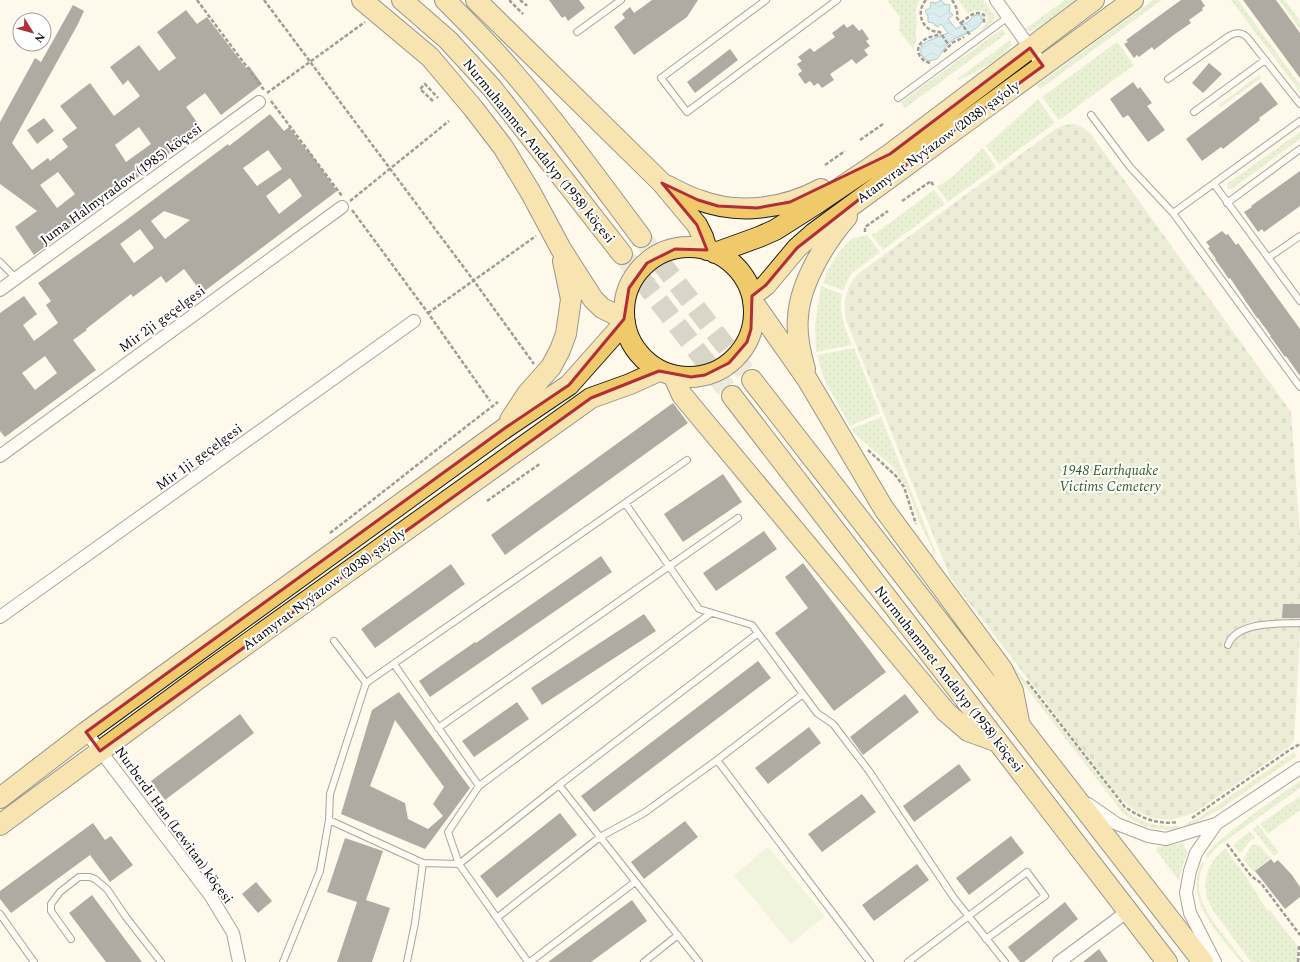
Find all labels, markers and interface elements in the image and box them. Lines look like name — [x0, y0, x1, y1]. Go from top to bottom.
north arrow — [12, 12, 52, 52]
text: N — [30, 29, 49, 46]
street label: Nurmuhammet Andalyp (1958) köçesi — [458, 54, 620, 248]
street label: Atamyrat Nyýazow (2038) şaýoly — [852, 75, 1025, 209]
street label: Juma Halmyradow (1985) köçesi — [36, 118, 206, 250]
street label: Mir 2ji geçelgesi — [114, 280, 210, 358]
street label: Mir 1ji geçelgesi — [151, 418, 247, 496]
park label: 1948 Earthquake Victims Cemetery — [1059, 460, 1161, 497]
street label: Atamyrat Nyýazow (2038) şaýoly — [238, 522, 411, 656]
street label: Nurmuhammet Andalyp (1958) köçesi — [869, 581, 1029, 777]
street label: Nurberdi Han (Lewitan) köçesi — [110, 742, 238, 908]

